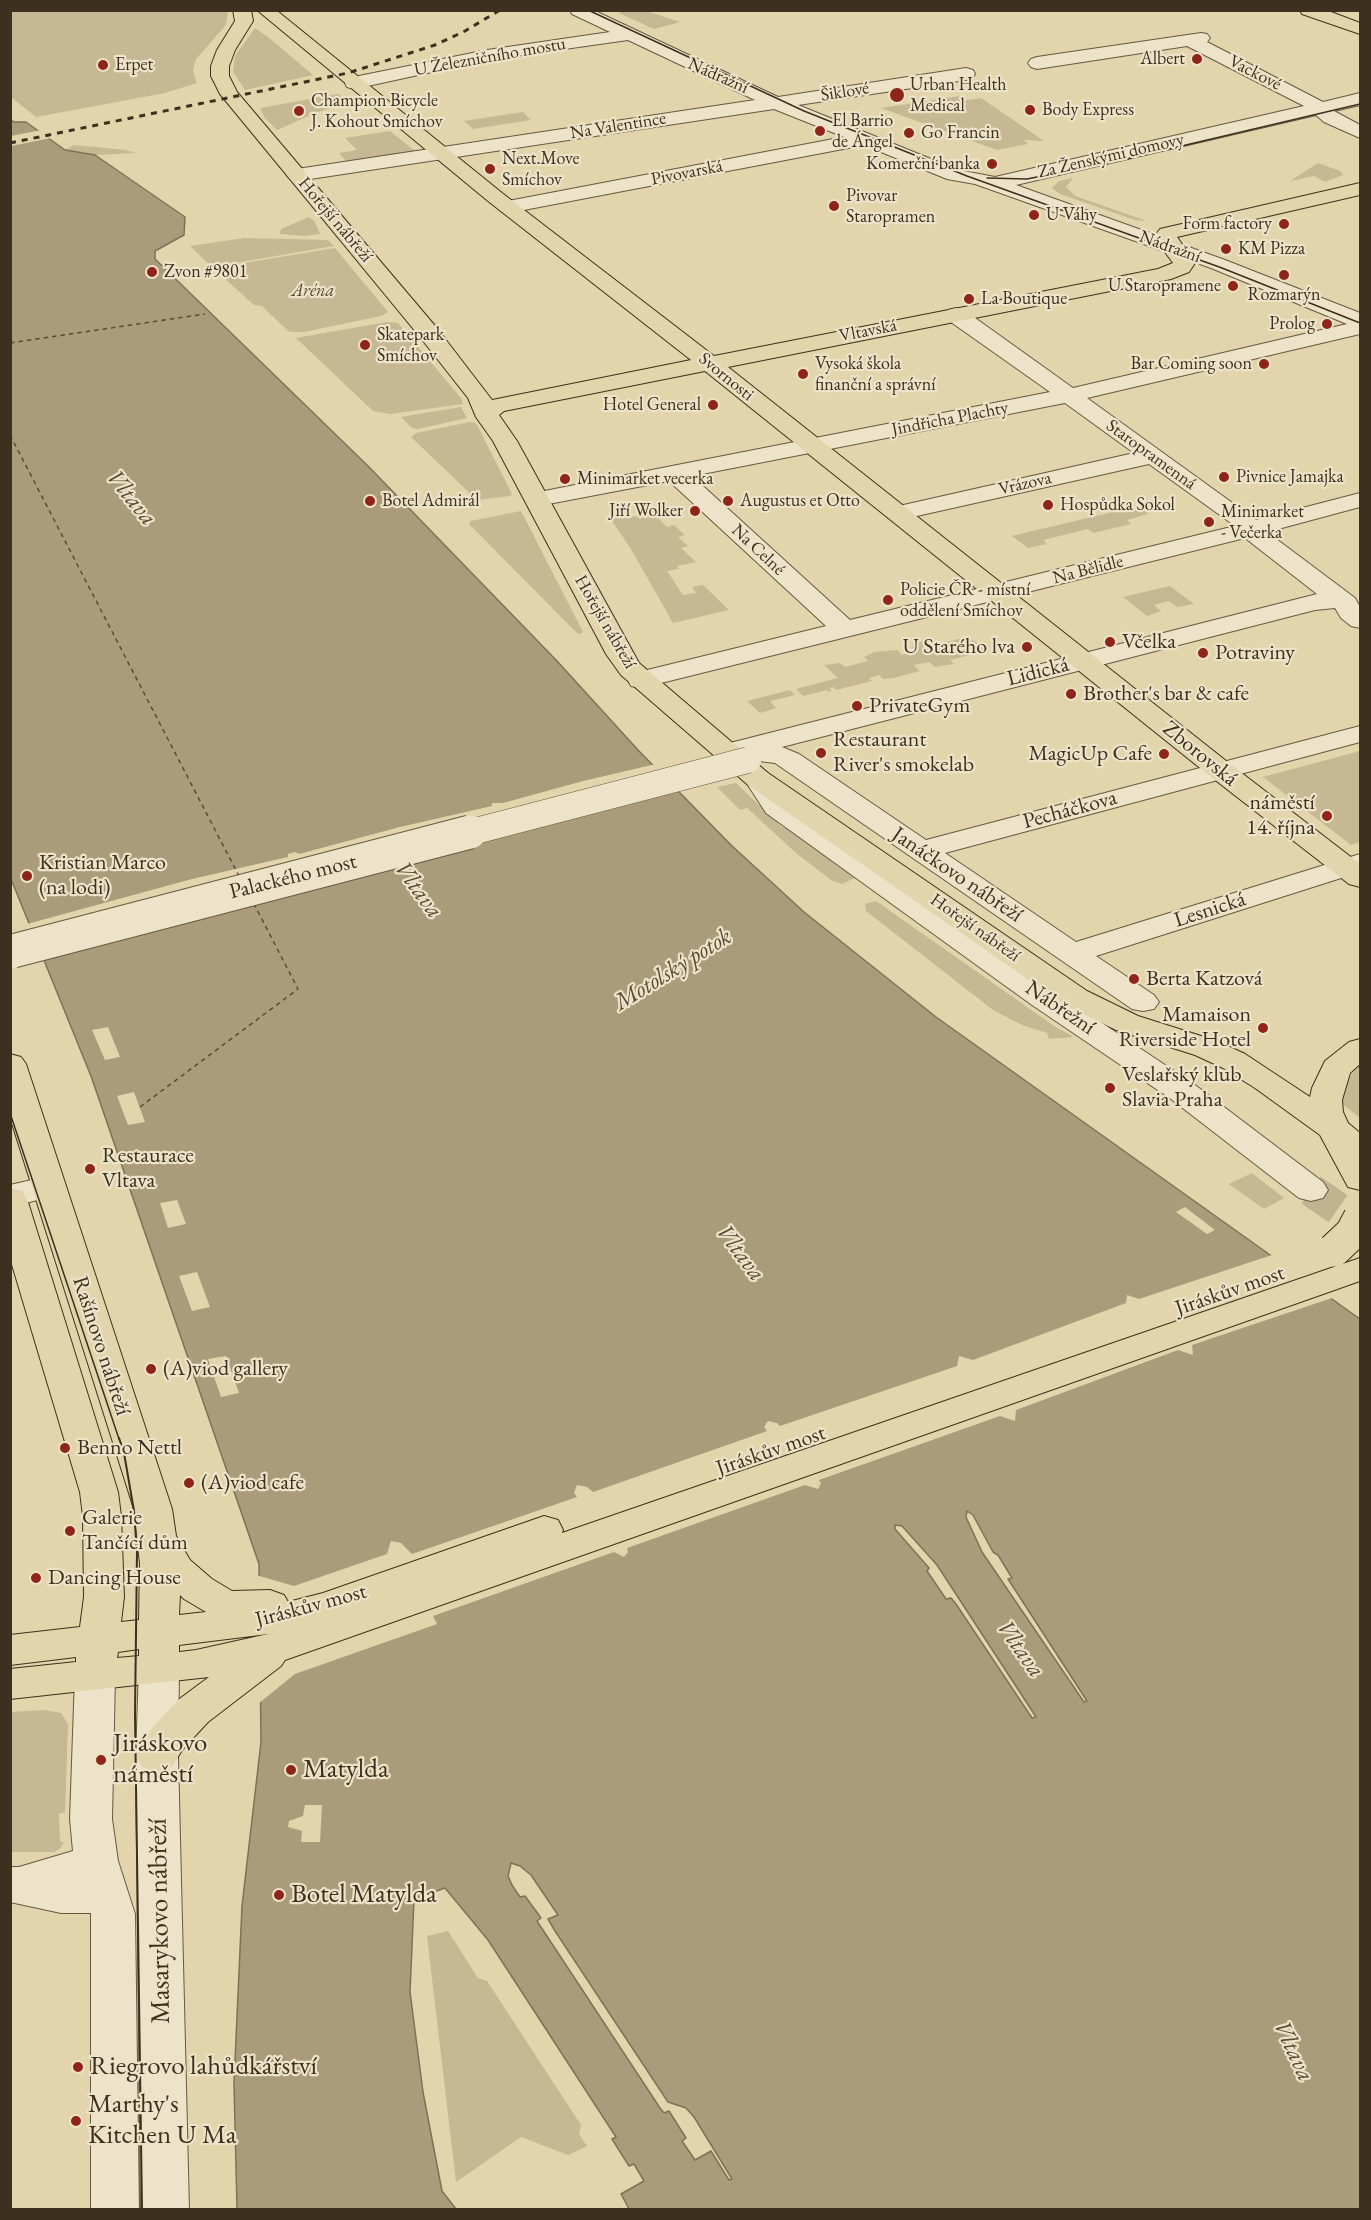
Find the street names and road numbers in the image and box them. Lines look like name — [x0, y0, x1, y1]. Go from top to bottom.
street label: U Železničního mostu — [413, 33, 567, 81]
street label: Vackové — [1225, 51, 1285, 95]
street label: Nádražní — [684, 53, 752, 99]
street label: Šiklové — [819, 78, 871, 106]
street label: Na Valentince — [568, 108, 668, 144]
street label: Za Ženskými domovy — [1036, 129, 1186, 183]
street label: Pivovarská — [649, 155, 725, 191]
street label: Hořejší nábřeží — [293, 173, 377, 267]
street label: Nádražní — [1136, 226, 1204, 268]
street label: Vltavská — [837, 315, 899, 347]
street label: Svornosti — [694, 348, 758, 406]
street label: Jindřicha Plachty — [890, 397, 1010, 441]
street label: Staropramenná — [1102, 415, 1200, 495]
street label: Vrázova — [996, 467, 1054, 501]
street label: Na Celné — [727, 520, 789, 580]
street label: Na Bělidle — [1051, 551, 1125, 589]
street label: Hořejší nábřeží — [569, 571, 641, 673]
street label: Lidická — [1004, 652, 1072, 692]
street label: Zborovská — [1157, 716, 1243, 792]
street label: Pecháčkova — [1020, 785, 1120, 835]
street label: Janáčkovo nábřeží — [887, 822, 1027, 928]
street label: Palackého most — [227, 848, 359, 906]
street label: Lesnická — [1171, 886, 1249, 934]
street label: Hořejší nábřeží — [926, 889, 1024, 967]
street label: Nábřežní — [1020, 975, 1100, 1041]
street label: Jiráskův most — [1172, 1260, 1288, 1322]
street label: Rašínovo nábřeží — [66, 1273, 136, 1419]
street label: Jiráskův most — [713, 1420, 829, 1482]
street label: Jiráskův most — [252, 1578, 370, 1634]
street label: Masarykovo nábřeží — [142, 1818, 178, 2024]

